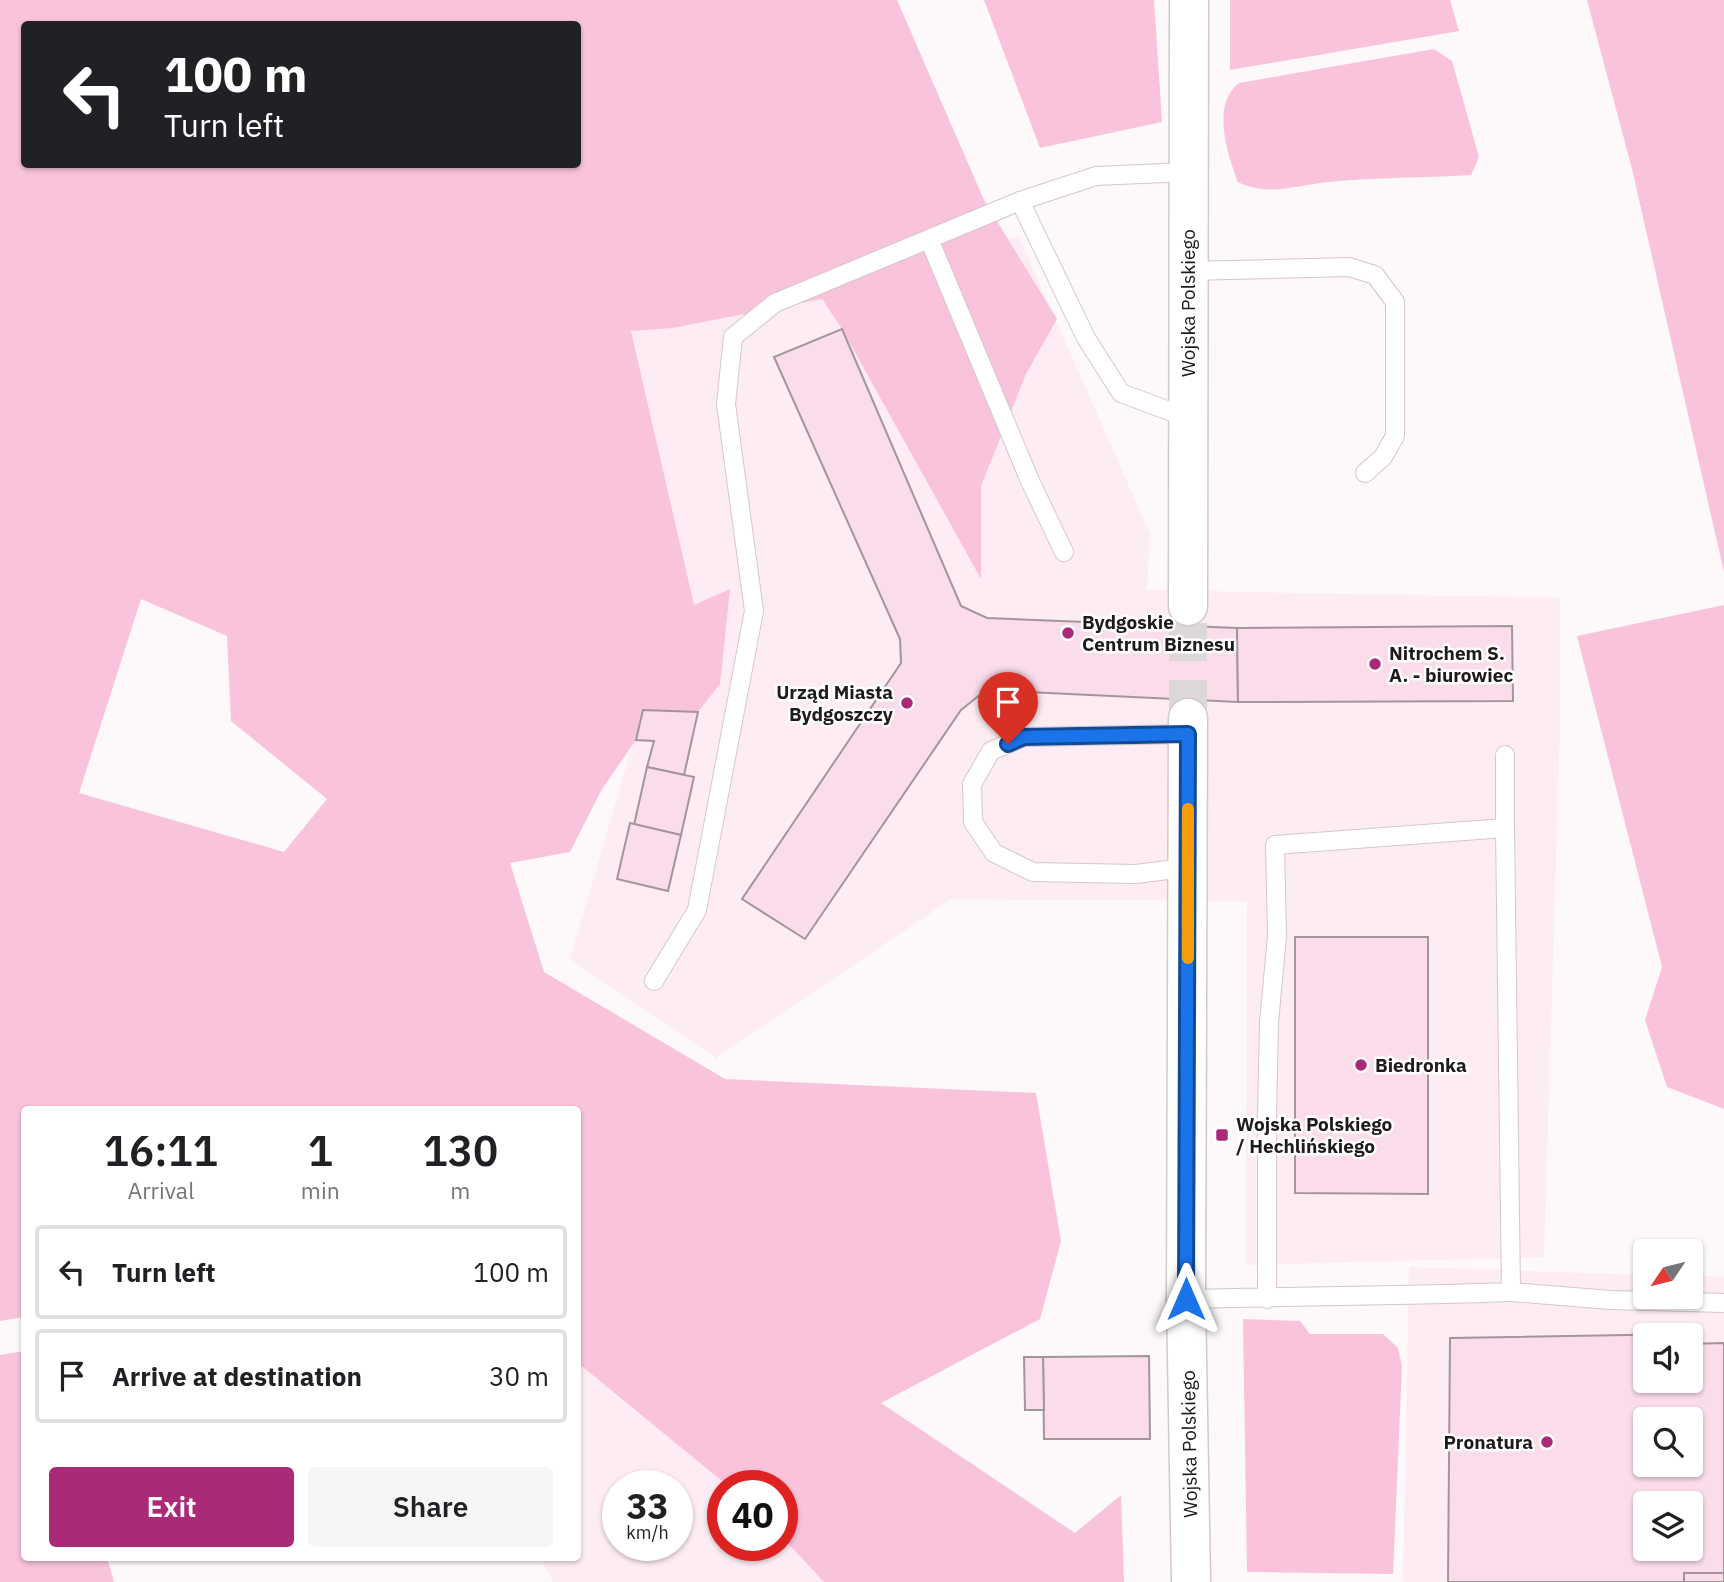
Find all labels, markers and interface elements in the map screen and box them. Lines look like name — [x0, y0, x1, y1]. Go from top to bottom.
text: 100 m — [164, 42, 308, 105]
icon: left — [49, 49, 140, 140]
text: Turn left — [164, 104, 284, 146]
street label: Wojska Polskiego — [1176, 229, 1200, 377]
place label: Bydgoskie Centrum Biznesu — [1082, 610, 1235, 656]
marker: Bydgoskie Centrum Biznesu — [1060, 625, 1076, 641]
place label: Nitrochem S. A. - biurowiec — [1389, 641, 1513, 687]
marker: Nitrochem S. A. - biurowiec — [1367, 656, 1383, 672]
pin — [978, 672, 1038, 744]
place label: Urząd Miasta Bydgoszczy — [776, 680, 894, 726]
icon: arrive — [989, 683, 1027, 721]
marker: Urząd Miasta Bydgoszczy — [899, 695, 915, 711]
place label: Biedronka — [1375, 1053, 1467, 1077]
marker: Biedronka — [1353, 1057, 1369, 1073]
place label: Wojska Polskiego / Hechlińskiego — [1236, 1112, 1393, 1158]
text: 16:11 — [104, 1123, 218, 1178]
text: 1 — [308, 1123, 333, 1178]
text: 130 — [423, 1123, 498, 1178]
marker: Wojska Polskiego / Hechlińskiego — [1214, 1127, 1230, 1143]
text: Arrival — [127, 1175, 194, 1205]
text: min — [301, 1175, 340, 1205]
text: m — [450, 1175, 470, 1205]
north arrow — [1633, 1239, 1703, 1309]
map controls — [1633, 1239, 1703, 1561]
icon: left — [53, 1253, 91, 1291]
text: Turn left — [112, 1255, 215, 1289]
text: 100 m — [473, 1255, 549, 1289]
position arrow — [1149, 1262, 1223, 1336]
button: sound — [1633, 1323, 1703, 1393]
icon: arrive — [53, 1357, 91, 1395]
text: Arrive at destination — [112, 1359, 362, 1393]
text: 30 m — [489, 1359, 549, 1393]
street label: Wojska Polskiego — [1176, 1370, 1202, 1518]
button: search — [1633, 1407, 1703, 1477]
place label: Pronatura — [1444, 1430, 1533, 1454]
marker: Pronatura — [1539, 1434, 1555, 1450]
button: Exit — [49, 1467, 294, 1547]
button: Share — [308, 1467, 553, 1547]
speed limit sign: 40 — [707, 1470, 798, 1561]
text: 33 — [626, 1483, 669, 1529]
button: layers — [1633, 1491, 1703, 1561]
text: km/h — [626, 1521, 669, 1544]

